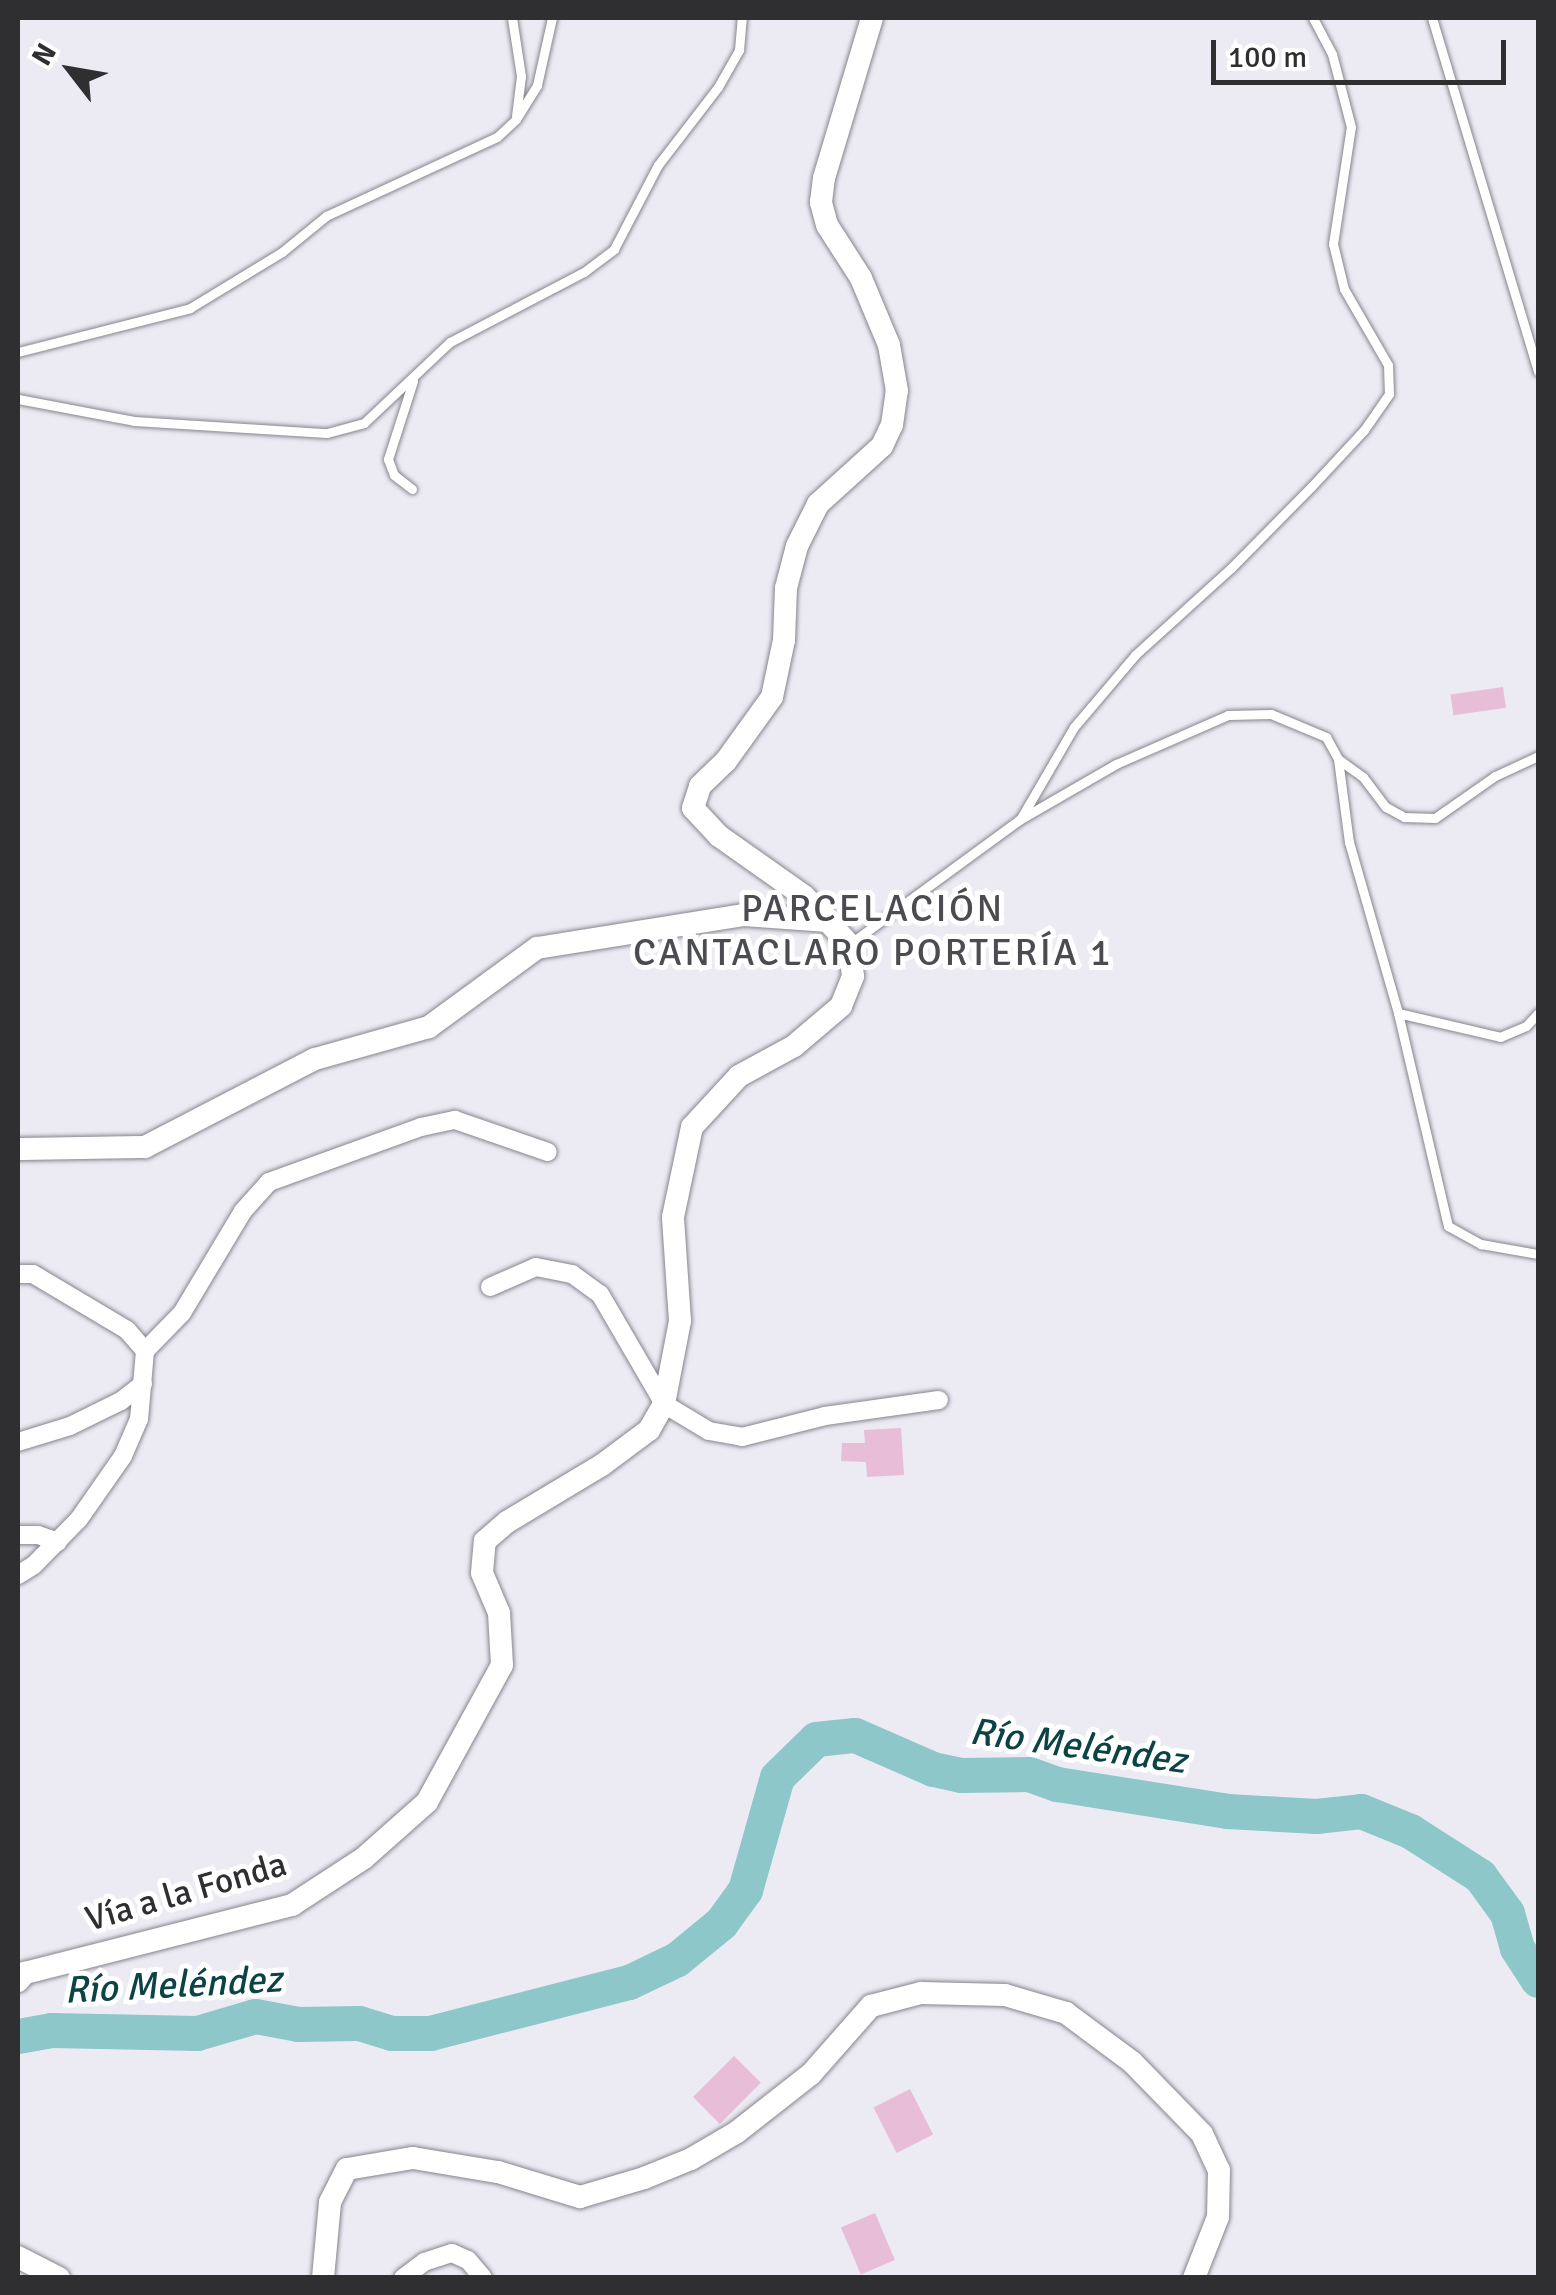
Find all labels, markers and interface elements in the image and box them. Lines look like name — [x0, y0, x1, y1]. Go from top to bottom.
north arrow — [20, 20, 120, 120]
scale bar — [1216, 20, 1511, 82]
text: N — [25, 37, 64, 72]
text: 100 m — [1228, 39, 1307, 76]
district label: PARCELACIÓN CANTACLARO PORTERÍA 1 — [633, 886, 1113, 976]
water label: Río Meléndez — [967, 1708, 1189, 1784]
street label: Vía a la Fonda — [81, 1843, 291, 1941]
water label: Río Meléndez — [63, 1957, 283, 2013]

